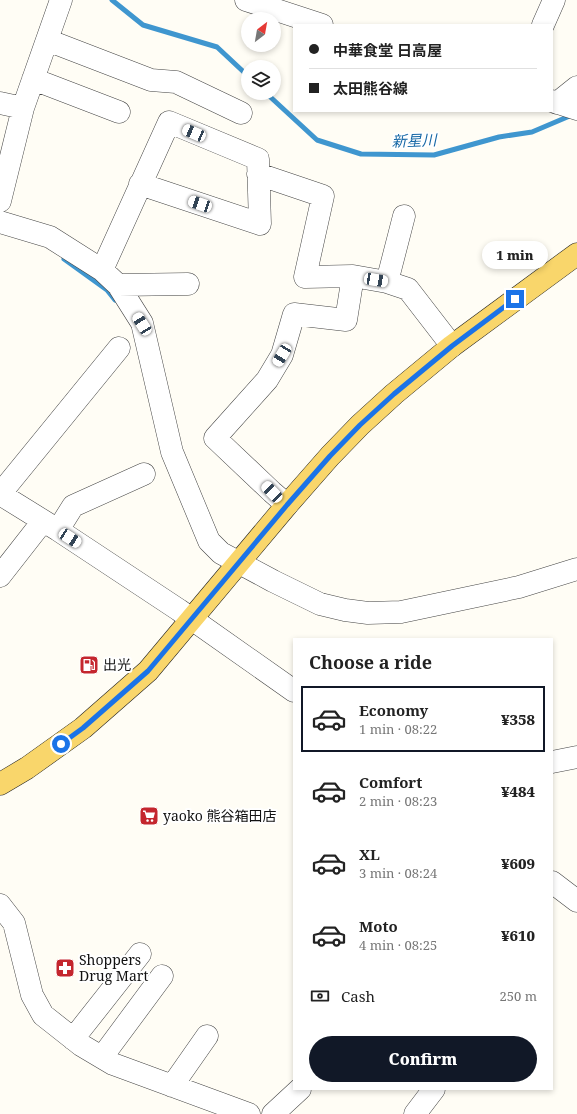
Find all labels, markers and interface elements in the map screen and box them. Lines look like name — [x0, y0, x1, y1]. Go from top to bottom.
north arrow — [241, 12, 281, 52]
map controls — [241, 12, 281, 100]
text: 中華食堂 日高屋 — [333, 40, 442, 60]
button: layers — [241, 60, 281, 100]
text: 太田熊谷線 — [333, 78, 408, 98]
car — [181, 123, 207, 143]
water label: 新星川 — [391, 129, 439, 151]
car — [187, 194, 213, 214]
callout: 1 min — [482, 241, 548, 269]
text: 1 min — [496, 246, 534, 264]
car — [363, 272, 389, 288]
route end — [506, 290, 524, 308]
car — [131, 311, 153, 337]
car — [271, 342, 293, 368]
car — [259, 479, 285, 505]
car — [57, 526, 83, 550]
text: Choose a ride — [309, 650, 432, 674]
fuel station icon: 出光 — [78, 654, 100, 676]
place label: 出光 — [103, 655, 131, 674]
text: Economy — [359, 700, 428, 720]
icon: car — [311, 701, 347, 737]
text: ¥358 — [501, 709, 535, 729]
text: 1 min · 08:22 — [359, 720, 437, 738]
route start — [52, 735, 70, 753]
text: Comfort — [359, 772, 422, 792]
icon: car — [311, 773, 347, 809]
text: ¥484 — [501, 781, 535, 801]
text: 2 min · 08:23 — [359, 792, 437, 810]
supermarket icon: yaoko 熊谷箱田店 — [138, 805, 160, 827]
place label: yaoko 熊谷箱田店 — [163, 806, 277, 825]
text: XL — [359, 844, 380, 864]
icon: car — [311, 845, 347, 881]
text: ¥609 — [501, 853, 535, 873]
text: 3 min · 08:24 — [359, 864, 437, 882]
text: Moto — [359, 916, 398, 936]
icon: car — [311, 917, 347, 953]
text: ¥610 — [501, 925, 535, 945]
text: 4 min · 08:25 — [359, 936, 437, 954]
place label: Shoppers Drug Mart — [79, 950, 148, 985]
pharmacy icon: Shoppers Drug Mart — [54, 957, 76, 979]
icon: cash — [309, 985, 331, 1007]
text: Cash — [341, 986, 375, 1006]
text: 250 m — [500, 987, 537, 1005]
button: Confirm — [309, 1036, 537, 1082]

